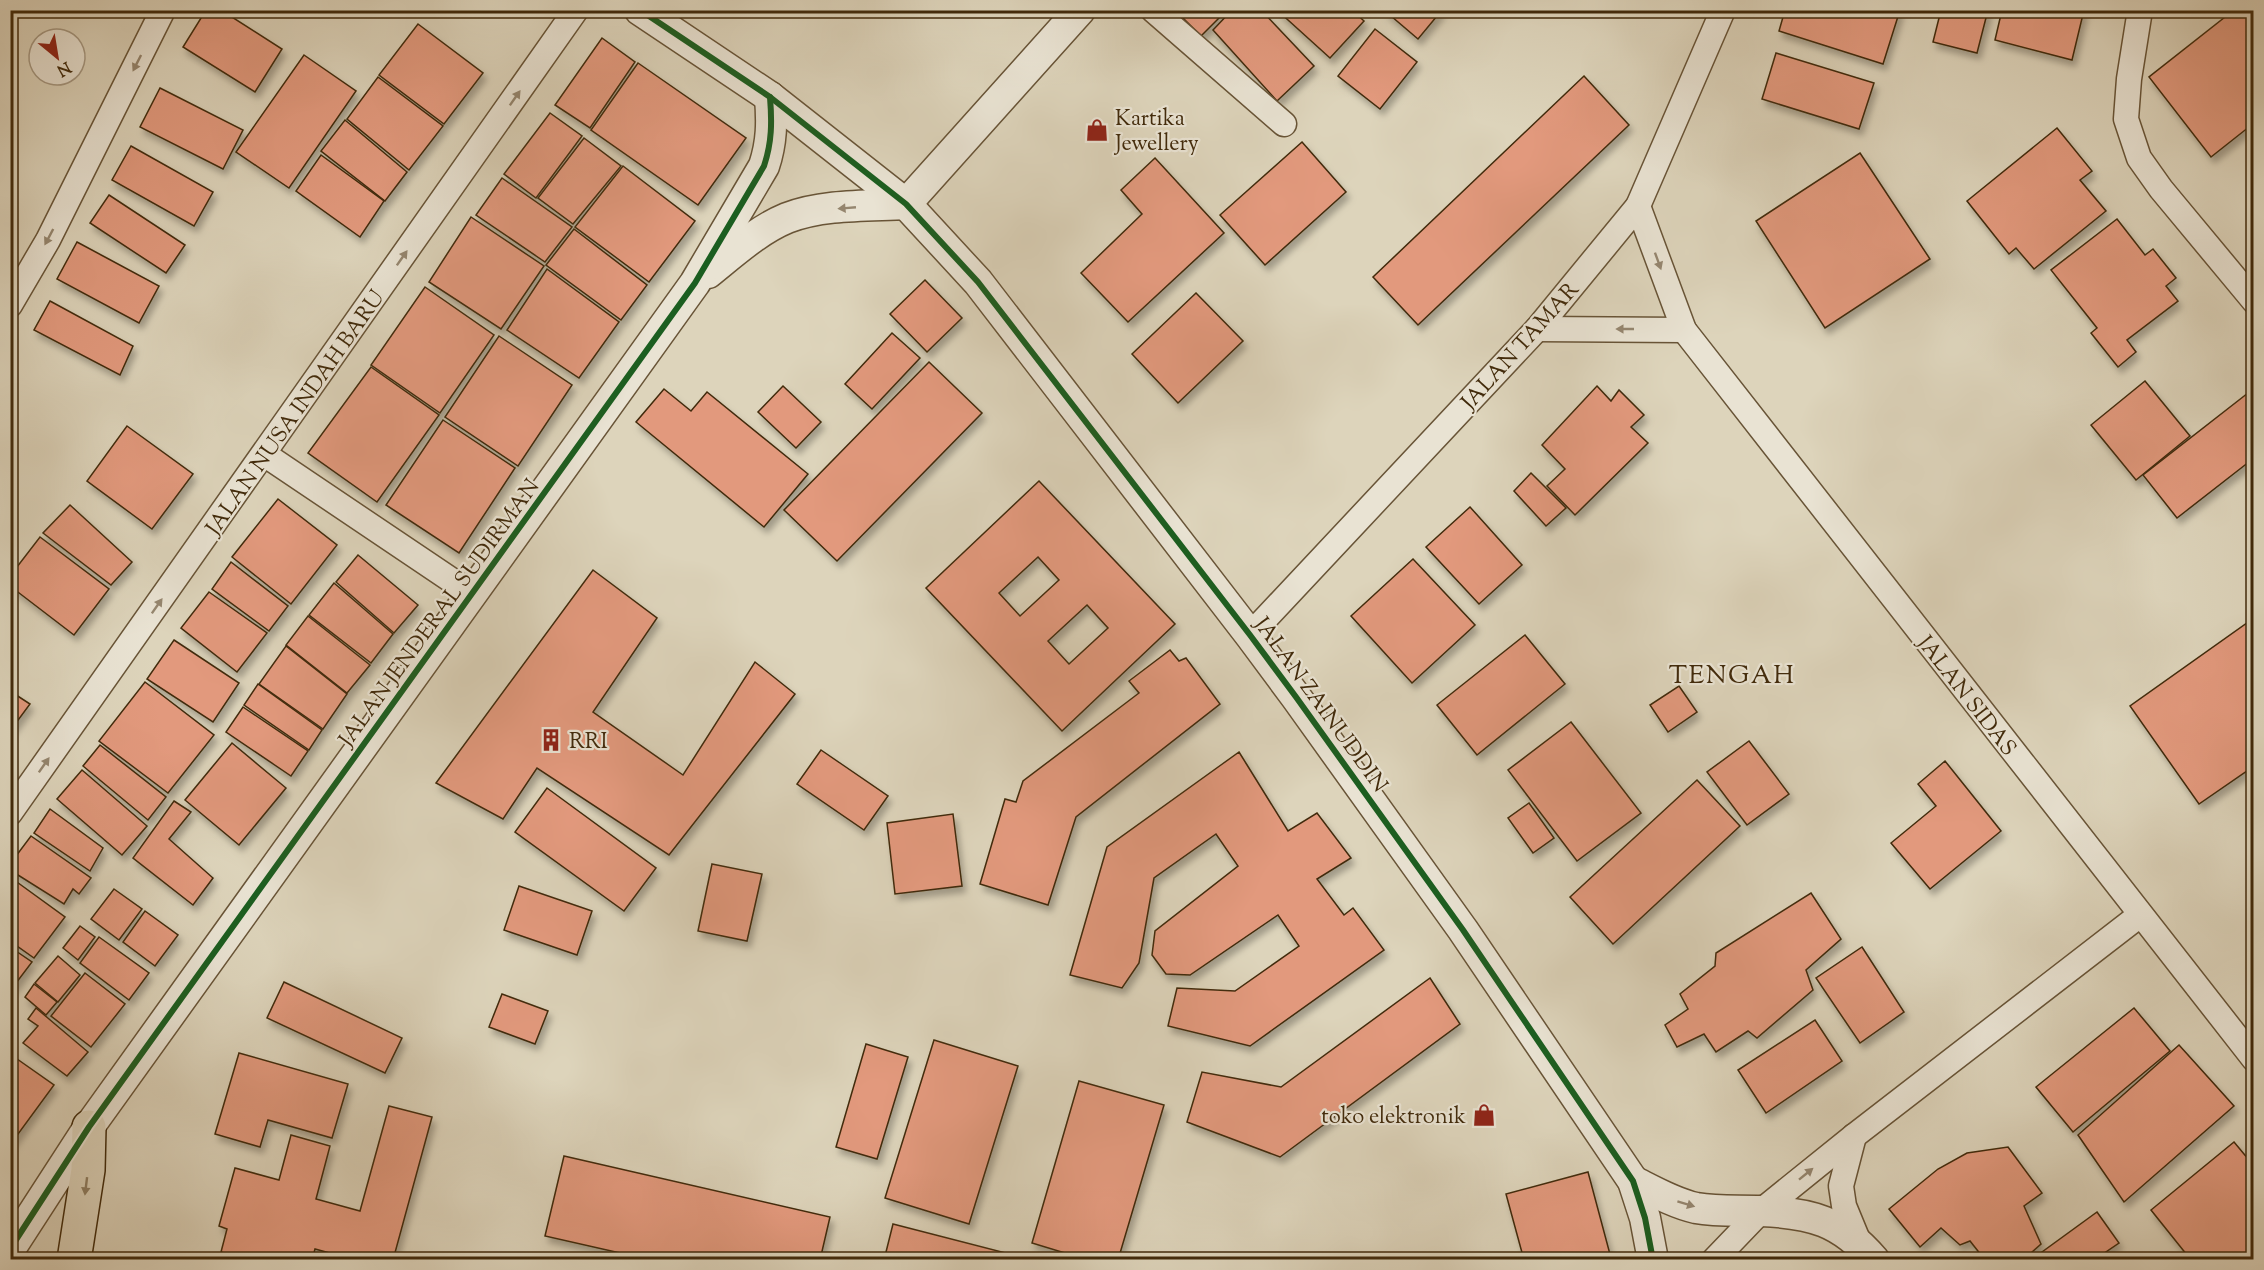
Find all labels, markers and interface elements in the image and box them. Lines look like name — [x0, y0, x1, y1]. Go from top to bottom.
north arrow — [27, 27, 87, 87]
one-way arrow — [132, 54, 141, 71]
text: N — [52, 55, 75, 81]
one-way arrow — [509, 91, 521, 107]
place label: Kartika Jewellery — [1114, 104, 1199, 161]
shop icon: Kartika Jewellery — [1084, 117, 1110, 143]
one-way arrow — [838, 203, 857, 213]
one-way arrow — [45, 228, 55, 246]
one-way arrow — [396, 250, 408, 265]
one-way arrow — [1654, 252, 1664, 270]
street label: JALAN TAMAR — [1454, 276, 1588, 419]
street label: JALAN NUSA INDAH BARU — [199, 285, 394, 544]
one-way arrow — [1616, 324, 1635, 334]
street label: JALAN JENDERAL SUDIRMAN — [332, 473, 549, 755]
one-way arrow — [151, 598, 163, 614]
street label: JALAN ZAINUDDIN — [1244, 611, 1394, 800]
street label: JALAN SIDAS — [1908, 629, 2023, 764]
district label: TENGAH — [1669, 658, 1795, 695]
building icon: RRI — [538, 727, 564, 753]
place label: RRI — [569, 727, 608, 759]
one-way arrow — [38, 757, 49, 773]
place label: toko elektronik — [1321, 1102, 1466, 1134]
shop icon: toko elektronik — [1471, 1102, 1497, 1128]
one-way arrow — [1799, 1169, 1814, 1181]
one-way arrow — [81, 1176, 91, 1195]
one-way arrow — [1677, 1200, 1695, 1210]

